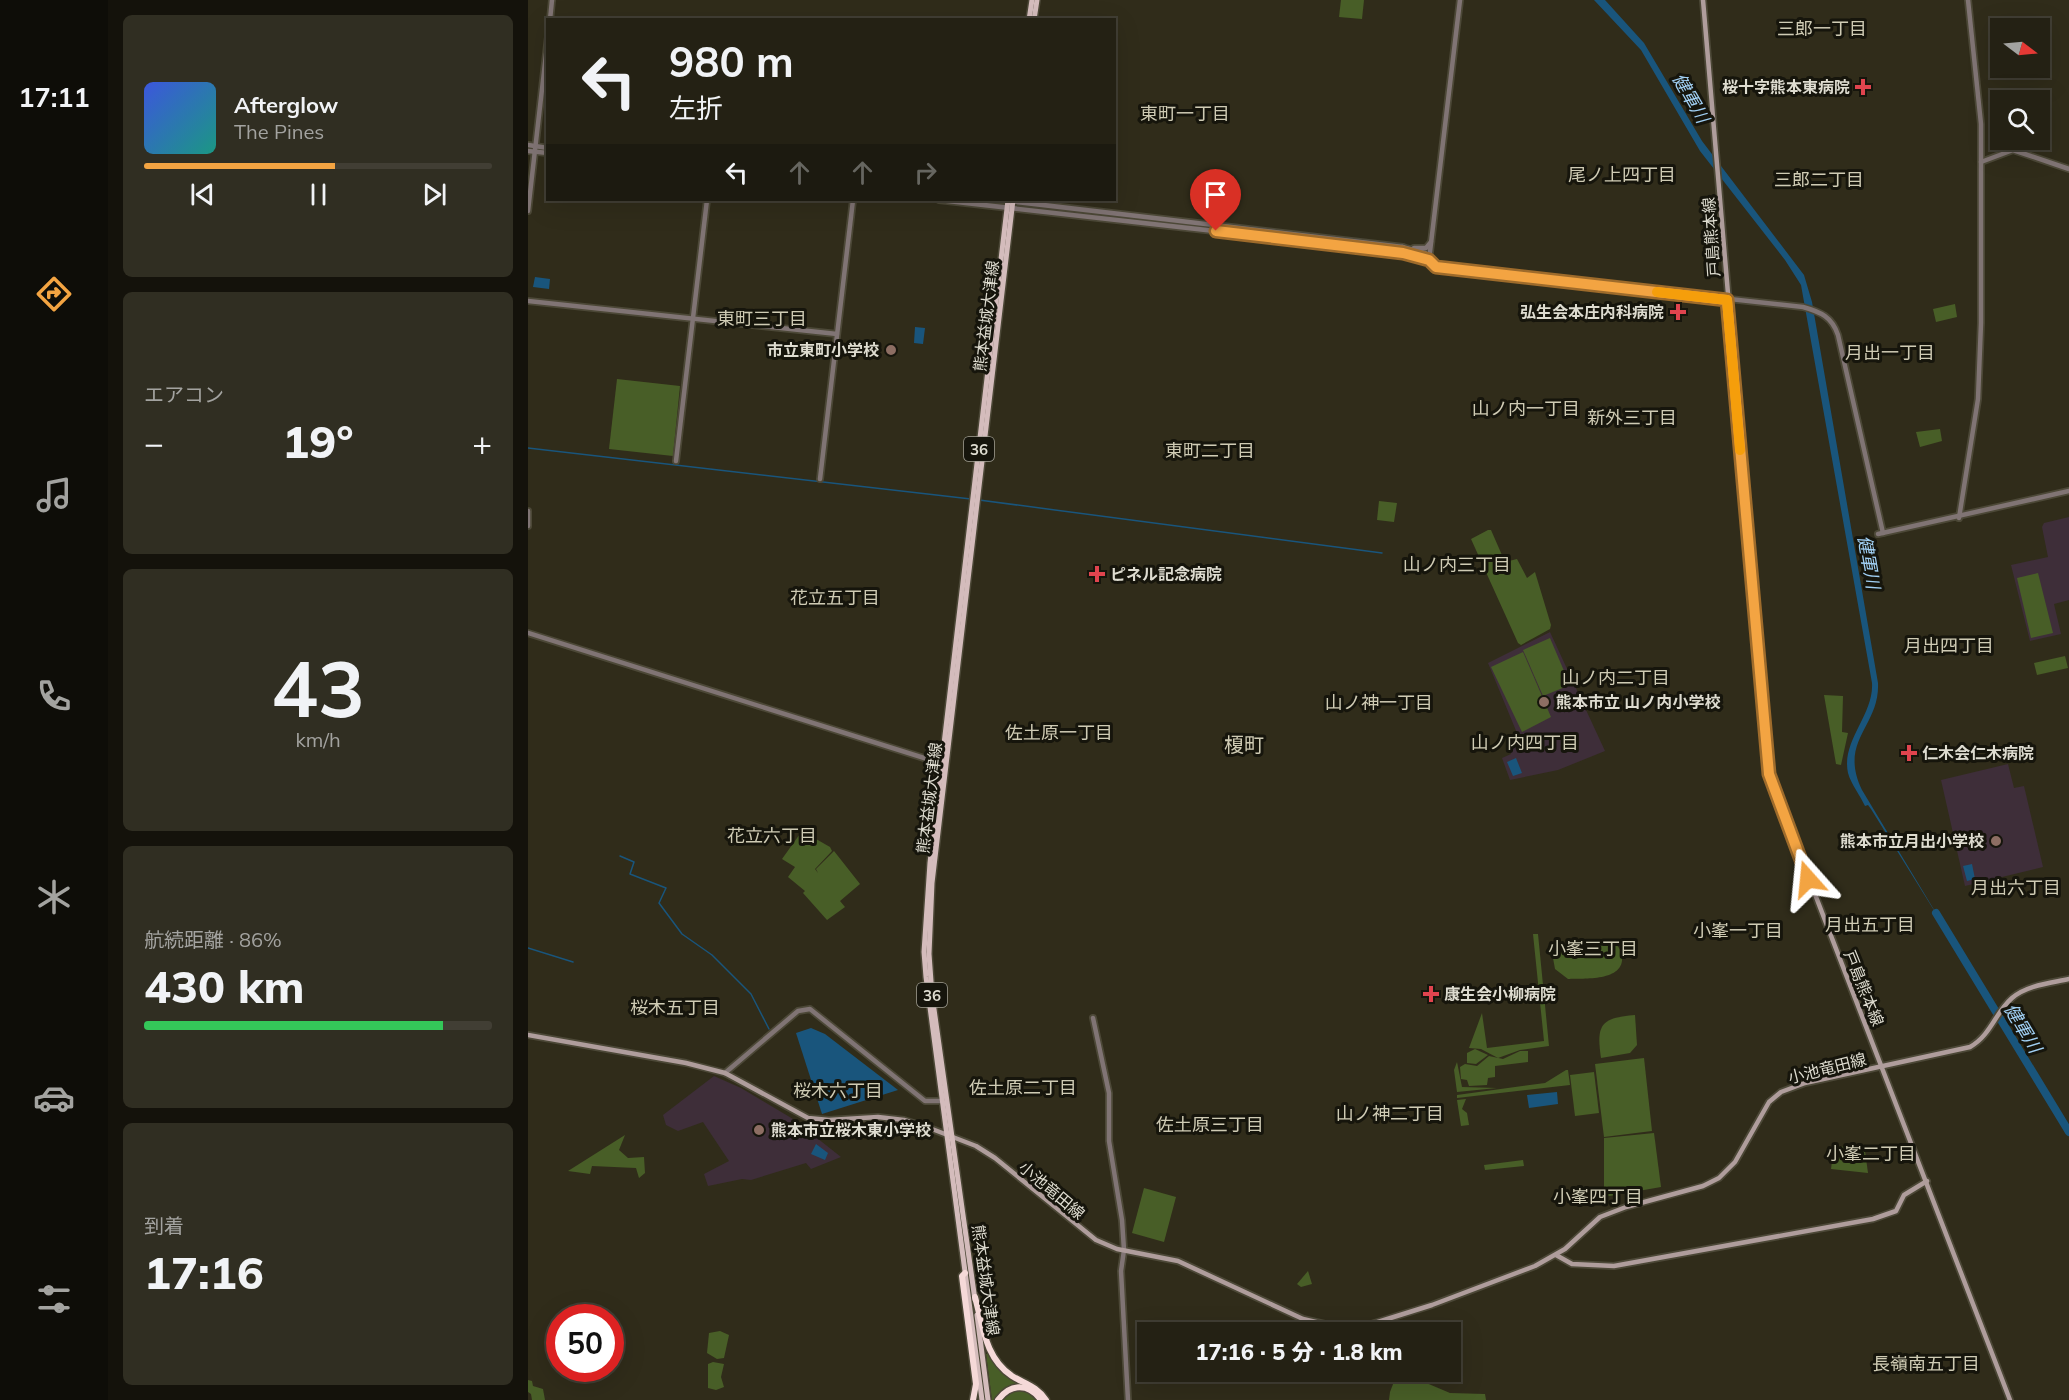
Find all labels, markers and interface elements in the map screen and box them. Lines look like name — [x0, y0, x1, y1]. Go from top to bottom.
district label: 三郎一丁目 — [1777, 17, 1867, 40]
north arrow — [1990, 18, 2050, 78]
map controls — [1990, 18, 2050, 150]
text: 980 m — [669, 35, 794, 88]
icon: left — [570, 42, 648, 120]
water label: 健軍川 — [1668, 69, 1715, 129]
place label: 桜十字熊本東病院 — [1722, 77, 1850, 97]
marker: 桜十字熊本東病院 — [1854, 78, 1872, 96]
text: 17:11 — [18, 80, 90, 114]
button: search — [1990, 90, 2050, 150]
text: Afterglow — [234, 91, 338, 119]
text: 左折 — [669, 91, 723, 125]
district label: 東町一丁目 — [1140, 102, 1230, 125]
text: The Pines — [234, 119, 324, 144]
icon: left — [720, 156, 753, 189]
icon: ahead — [783, 156, 816, 189]
icon: ahead — [846, 156, 879, 189]
icon: right — [909, 156, 942, 189]
district label: 尾ノ上四丁目 — [1568, 163, 1676, 186]
district label: 三郎二丁目 — [1774, 168, 1864, 191]
pin — [1190, 169, 1241, 231]
icon: previous — [186, 178, 219, 211]
icon: pause — [302, 178, 335, 211]
icon: next — [418, 178, 451, 211]
icon: arrive — [1199, 178, 1232, 211]
street label: 戸島熊本線 — [1698, 196, 1724, 278]
street label: 熊本益城大津線 — [969, 259, 1003, 373]
icon: directions — [33, 273, 75, 315]
place label: 弘生会本庄内科病院 — [1520, 302, 1664, 322]
marker: 弘生会本庄内科病院 — [1669, 303, 1687, 321]
district label: 東町三丁目 — [717, 307, 807, 330]
place label: 市立東町小学校 — [767, 340, 879, 360]
district label: 月出一丁目 — [1845, 341, 1935, 364]
marker: 市立東町小学校 — [884, 343, 898, 357]
text: エアコン — [144, 382, 224, 407]
district label: 山ノ内一丁目 — [1472, 397, 1580, 420]
district label: 新外三丁目 — [1587, 406, 1677, 429]
text: 19° — [282, 413, 354, 469]
text: − — [144, 422, 164, 463]
text: + — [472, 422, 492, 463]
road number: 36 — [964, 437, 994, 461]
district label: 東町二丁目 — [1165, 439, 1255, 462]
icon: music — [33, 474, 75, 516]
water label: 健軍川 — [1853, 533, 1885, 593]
district label: 山ノ内三丁目 — [1403, 553, 1511, 576]
place label: ピネル記念病院 — [1110, 564, 1222, 584]
marker: ピネル記念病院 — [1088, 565, 1106, 583]
district label: 花立五丁目 — [790, 586, 880, 609]
district label: 月出四丁目 — [1904, 634, 1994, 657]
text: 43 — [271, 639, 365, 737]
district label: 山ノ内二丁目 — [1562, 666, 1670, 689]
icon: phone — [33, 675, 75, 717]
district label: 山ノ神一丁目 — [1325, 691, 1433, 714]
place label: 熊本市立 山ノ内小学校 — [1556, 692, 1720, 712]
marker: 熊本市立 山ノ内小学校 — [1537, 695, 1551, 709]
district label: 佐土原一丁目 — [1005, 721, 1113, 744]
text: km/h — [295, 727, 341, 752]
district label: 山ノ内四丁目 — [1471, 731, 1579, 754]
district label: 榎町 — [1224, 732, 1264, 757]
street label: 熊本益城大津線 — [912, 741, 946, 855]
place label: 仁木会仁木病院 — [1922, 743, 2034, 763]
marker: 仁木会仁木病院 — [1900, 744, 1918, 762]
district label: 花立六丁目 — [727, 824, 817, 847]
place label: 熊本市立月出小学校 — [1840, 831, 1984, 851]
marker: 熊本市立月出小学校 — [1989, 834, 2003, 848]
position arrow — [1776, 847, 1840, 911]
icon: climate — [33, 876, 75, 918]
district label: 月出六丁目 — [1971, 876, 2061, 899]
district label: 月出五丁目 — [1825, 913, 1915, 936]
district label: 小峯一丁目 — [1693, 919, 1783, 942]
text: 航続距離 · 86% — [144, 927, 282, 952]
district label: 小峯三丁目 — [1548, 937, 1638, 960]
street label: 戸島熊本線 — [1840, 947, 1888, 1029]
text: 430 km — [144, 958, 305, 1014]
road number: 36 — [917, 983, 947, 1007]
place label: 康生会小柳病院 — [1444, 984, 1556, 1004]
marker: 康生会小柳病院 — [1422, 985, 1440, 1003]
district label: 桜木五丁目 — [630, 996, 720, 1019]
water label: 健軍川 — [1999, 999, 2048, 1059]
street label: 小池竜田線 — [1786, 1049, 1868, 1087]
district label: 佐土原二丁目 — [969, 1076, 1077, 1099]
icon: car — [33, 1077, 75, 1119]
district label: 桜木六丁目 — [793, 1079, 883, 1102]
district label: 山ノ神二丁目 — [1336, 1102, 1444, 1125]
district label: 佐土原三丁目 — [1156, 1113, 1264, 1136]
place label: 熊本市立桜木東小学校 — [771, 1120, 931, 1140]
marker: 熊本市立桜木東小学校 — [752, 1123, 766, 1137]
district label: 小峯二丁目 — [1826, 1142, 1916, 1165]
street label: 小池竜田線 — [1015, 1157, 1089, 1223]
district label: 小峯四丁目 — [1553, 1185, 1643, 1208]
text: 到着 — [144, 1213, 184, 1238]
street label: 熊本益城大津線 — [968, 1223, 1004, 1337]
text: 17:16 — [144, 1244, 264, 1300]
icon: filters — [33, 1278, 75, 1320]
speed limit sign: 50 — [546, 1304, 624, 1382]
text: 17:16 · 5 分 · 1.8 km — [1195, 1338, 1403, 1366]
district label: 長嶺南五丁目 — [1872, 1352, 1980, 1375]

